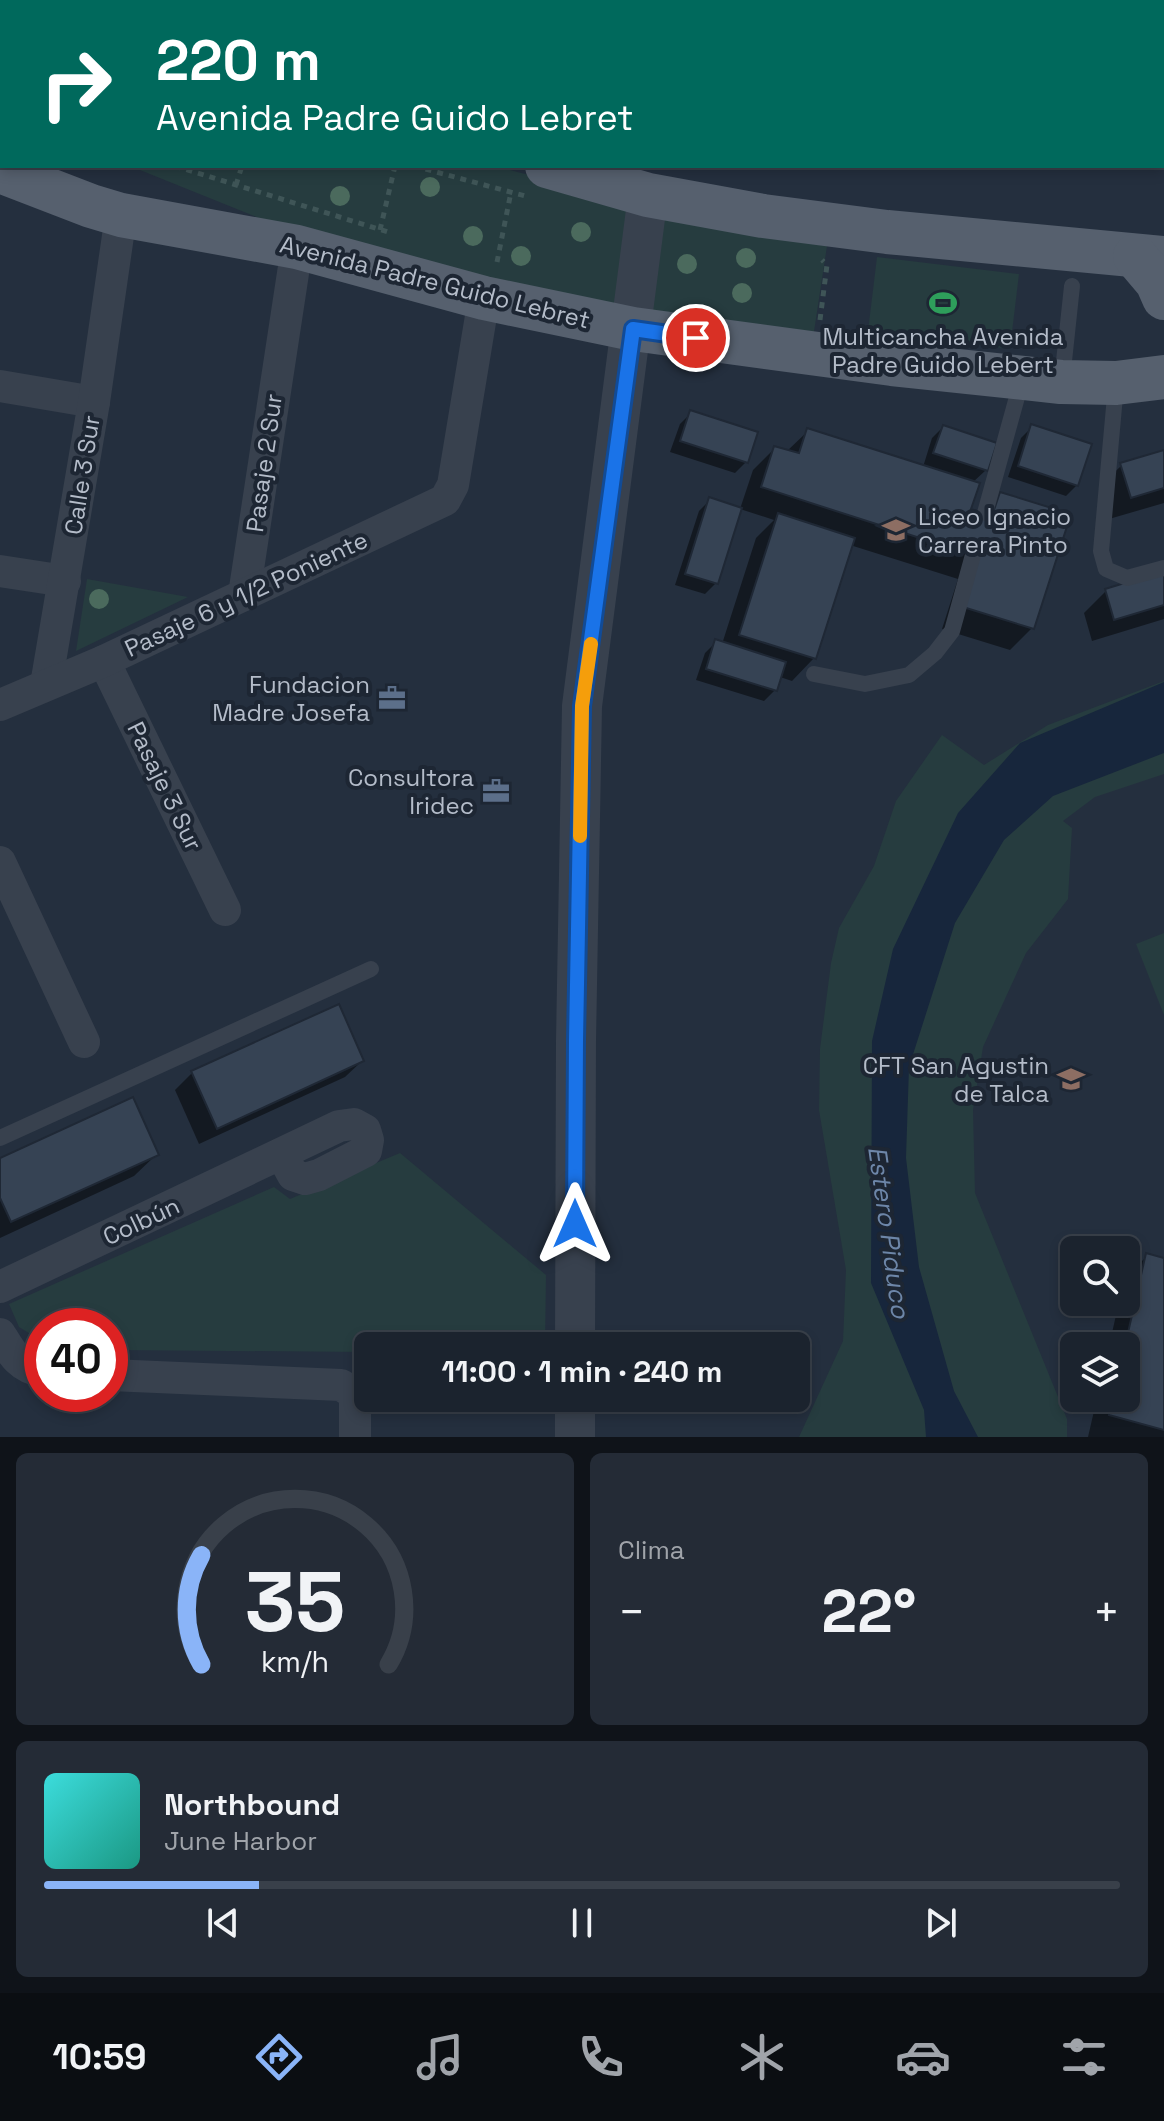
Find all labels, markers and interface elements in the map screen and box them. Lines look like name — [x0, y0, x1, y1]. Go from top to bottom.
text: 220 m — [156, 25, 321, 96]
icon: right — [24, 32, 128, 136]
text: Avenida Padre Guido Lebret — [156, 95, 634, 141]
street label: Avenida Padre Guido Lebret — [277, 228, 593, 336]
sports icon: Multicancha Avenida Padre Guido Lebert — [928, 288, 958, 318]
pin — [662, 304, 730, 372]
icon: arrive — [674, 316, 718, 360]
place label: Multicancha Avenida Padre Guido Lebert — [822, 321, 1064, 380]
street label: Pasaje 2 Sur — [239, 392, 289, 534]
street label: Calle 3 Sur — [57, 413, 107, 537]
place label: Liceo Ignacio Carrera Pinto — [918, 501, 1071, 560]
school or university icon: Liceo Ignacio Carrera Pinto — [881, 515, 911, 545]
street label: Pasaje 6 y 1/2 Poniente — [120, 524, 372, 664]
place label: Fundacion Madre Josefa — [212, 669, 370, 728]
office icon: Fundacion Madre Josefa — [377, 683, 407, 713]
street label: Pasaje 3 Sur — [120, 716, 210, 856]
place label: Consultora Iridec — [348, 762, 474, 821]
office icon: Consultora Iridec — [481, 776, 511, 806]
place label: CFT San Agustin de Talca — [863, 1050, 1049, 1109]
school or university icon: CFT San Agustin de Talca — [1056, 1064, 1086, 1094]
water label: Estero Piduco — [860, 1144, 918, 1321]
position arrow — [533, 1182, 617, 1266]
street label: Colbún — [98, 1190, 184, 1252]
map controls — [1060, 1236, 1140, 1412]
button: search — [1060, 1236, 1140, 1316]
speed limit sign: 40 — [24, 1308, 128, 1412]
button: layers — [1060, 1332, 1140, 1412]
text: 11:00 · 1 min · 240 m — [442, 1352, 722, 1391]
text: Clima — [618, 1533, 685, 1567]
text: 35 — [245, 1549, 345, 1655]
text: 22° — [822, 1573, 916, 1650]
text: − — [618, 1584, 645, 1640]
text: + — [1093, 1584, 1120, 1640]
text: km/h — [261, 1644, 329, 1680]
text: Northbound — [164, 1785, 340, 1824]
text: June Harbor — [164, 1824, 317, 1858]
icon: previous — [201, 1901, 245, 1945]
icon: pause — [560, 1901, 604, 1945]
icon: next — [919, 1901, 963, 1945]
icon: directions — [251, 2029, 307, 2085]
icon: music — [412, 2029, 468, 2085]
icon: phone — [573, 2029, 629, 2085]
icon: climate — [734, 2029, 790, 2085]
icon: car — [895, 2029, 951, 2085]
icon: filters — [1056, 2029, 1112, 2085]
text: 10:59 — [52, 2034, 147, 2080]

